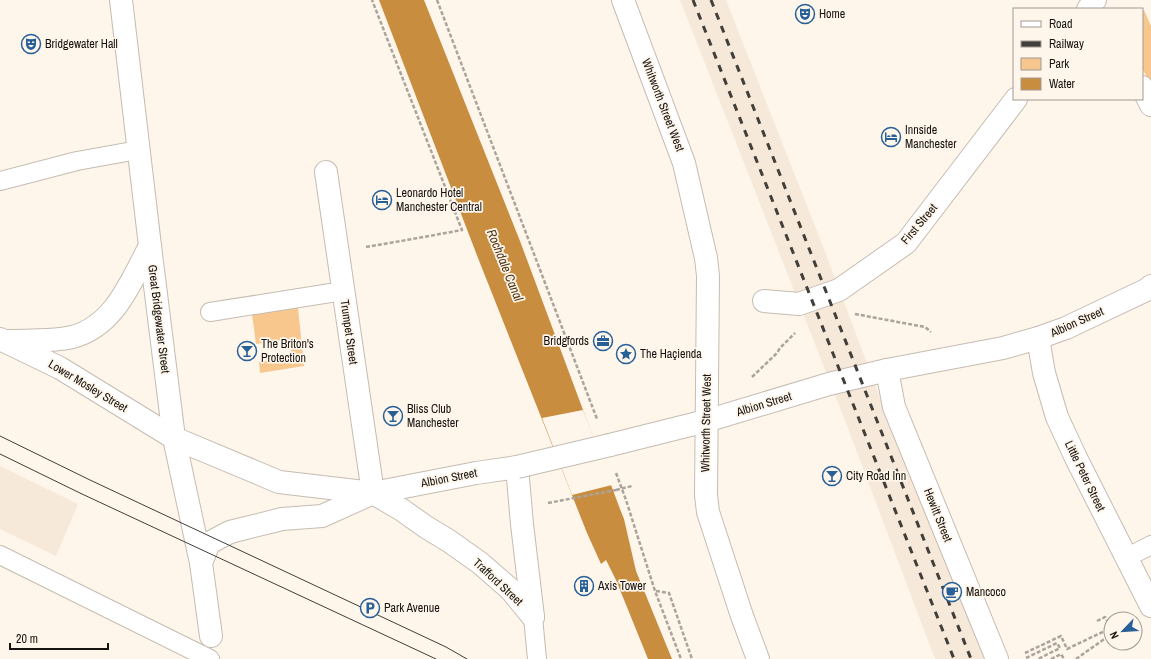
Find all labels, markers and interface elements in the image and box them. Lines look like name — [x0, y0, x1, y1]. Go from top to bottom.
theatre icon: Home — [794, 3, 816, 25]
place label: Home — [819, 6, 845, 22]
legend — [1013, 8, 1143, 100]
text: Road — [1049, 16, 1073, 32]
theatre icon: Bridgewater Hall — [20, 33, 42, 55]
place label: Bridgewater Hall — [45, 36, 118, 52]
text: Railway — [1049, 36, 1084, 52]
street label: Whitworth Street West — [638, 56, 688, 154]
text: Park — [1049, 56, 1069, 72]
text: Water — [1049, 76, 1076, 92]
place label: Innside Manchester — [905, 122, 957, 152]
hotel icon: Innside Manchester — [880, 126, 902, 148]
place label: Leonardo Hotel Manchester Central — [396, 185, 482, 215]
hotel icon: Leonardo Hotel Manchester Central — [371, 189, 393, 211]
street label: First Street — [897, 200, 941, 248]
water label: Rochdale Canal — [483, 227, 527, 304]
street label: Great Bridgewater Street — [144, 264, 174, 375]
street label: Trumpet Street — [337, 299, 361, 366]
street label: Albion Street — [1047, 303, 1106, 341]
office icon: Bridgfords — [592, 330, 614, 352]
place label: Bridgfords — [544, 333, 589, 349]
place label: The Briton's Protection — [261, 336, 314, 366]
bar icon: The Briton's Protection — [236, 340, 258, 362]
place icon: The Haçienda — [615, 343, 637, 365]
place label: The Haçienda — [640, 346, 702, 362]
street label: Lower Mosley Street — [45, 356, 131, 416]
street label: Whitworth Street West — [697, 373, 715, 472]
street label: Albion Street — [733, 388, 794, 420]
place label: Bliss Club Manchester — [407, 401, 459, 431]
bar icon: Bliss Club Manchester — [382, 405, 404, 427]
street label: Little Peter Street — [1061, 438, 1109, 514]
street label: Albion Street — [419, 465, 479, 491]
bar icon: City Road Inn — [821, 465, 843, 487]
place label: City Road Inn — [846, 468, 906, 484]
street label: Hewitt Street — [920, 486, 956, 545]
street label: Trafford Street — [470, 555, 527, 609]
building icon: Axis Tower — [573, 575, 595, 597]
place label: Axis Tower — [597, 578, 647, 594]
cafe icon: Mancoco — [941, 581, 963, 603]
place label: Mancoco — [966, 584, 1006, 600]
parking icon: Park Avenue — [359, 597, 381, 619]
place label: Park Avenue — [384, 600, 440, 616]
north arrow — [1103, 611, 1143, 651]
scale bar — [10, 625, 108, 651]
text: N — [1106, 629, 1122, 641]
text: 20 m — [16, 631, 38, 647]

